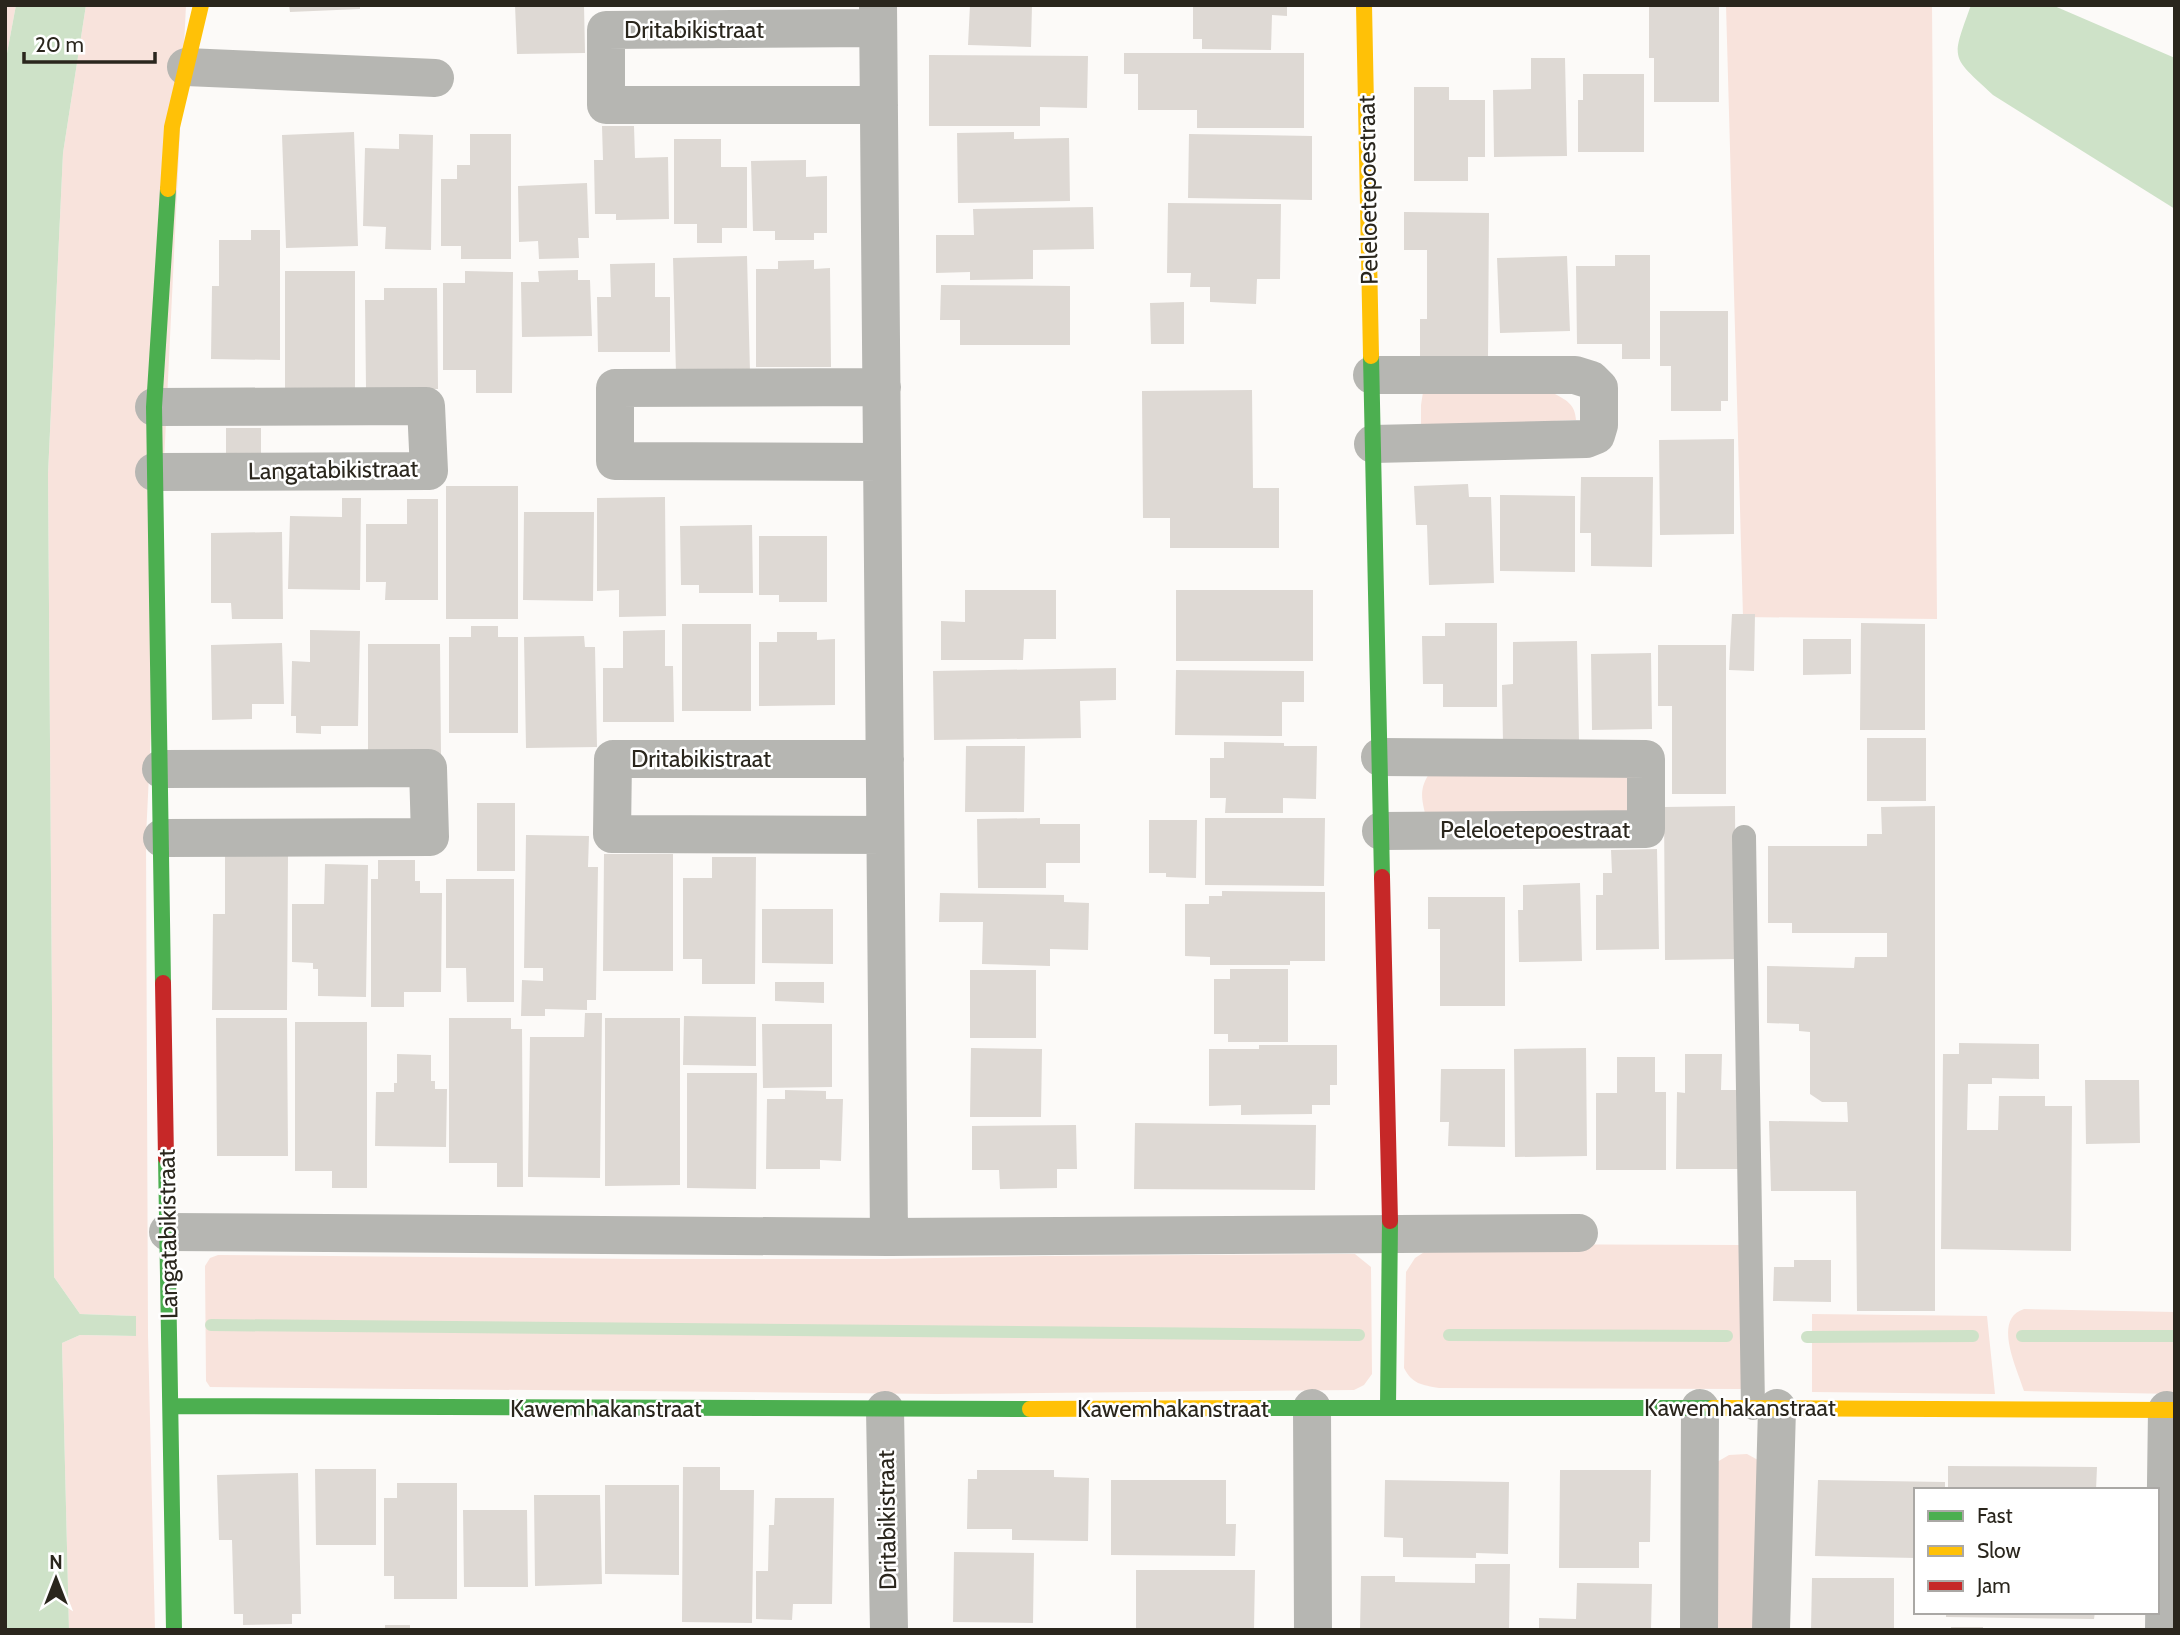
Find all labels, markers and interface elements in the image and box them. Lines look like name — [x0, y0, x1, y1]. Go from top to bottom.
street label: Dritabikistraat — [624, 15, 764, 44]
scale bar — [24, 21, 156, 65]
text: 20 m — [35, 32, 84, 57]
street label: Peleloetepoestraat — [1351, 95, 1384, 285]
street label: Langatabikistraat — [248, 454, 418, 485]
street label: Dritabikistraat — [631, 744, 771, 773]
street label: Peleloetepoestraat — [1440, 815, 1630, 844]
street label: Langatabikistraat — [152, 1149, 183, 1319]
street label: Kawemhakanstraat — [1644, 1393, 1836, 1422]
street label: Kawemhakanstraat — [510, 1394, 702, 1423]
street label: Kawemhakanstraat — [1077, 1394, 1269, 1423]
street label: Dritabikistraat — [871, 1450, 902, 1590]
legend — [1914, 1488, 2159, 1614]
text: Fast — [1977, 1503, 2013, 1528]
text: Slow — [1977, 1538, 2021, 1563]
north arrow — [21, 1544, 91, 1614]
text: N — [49, 1551, 63, 1574]
text: Jam — [1976, 1573, 2011, 1598]

